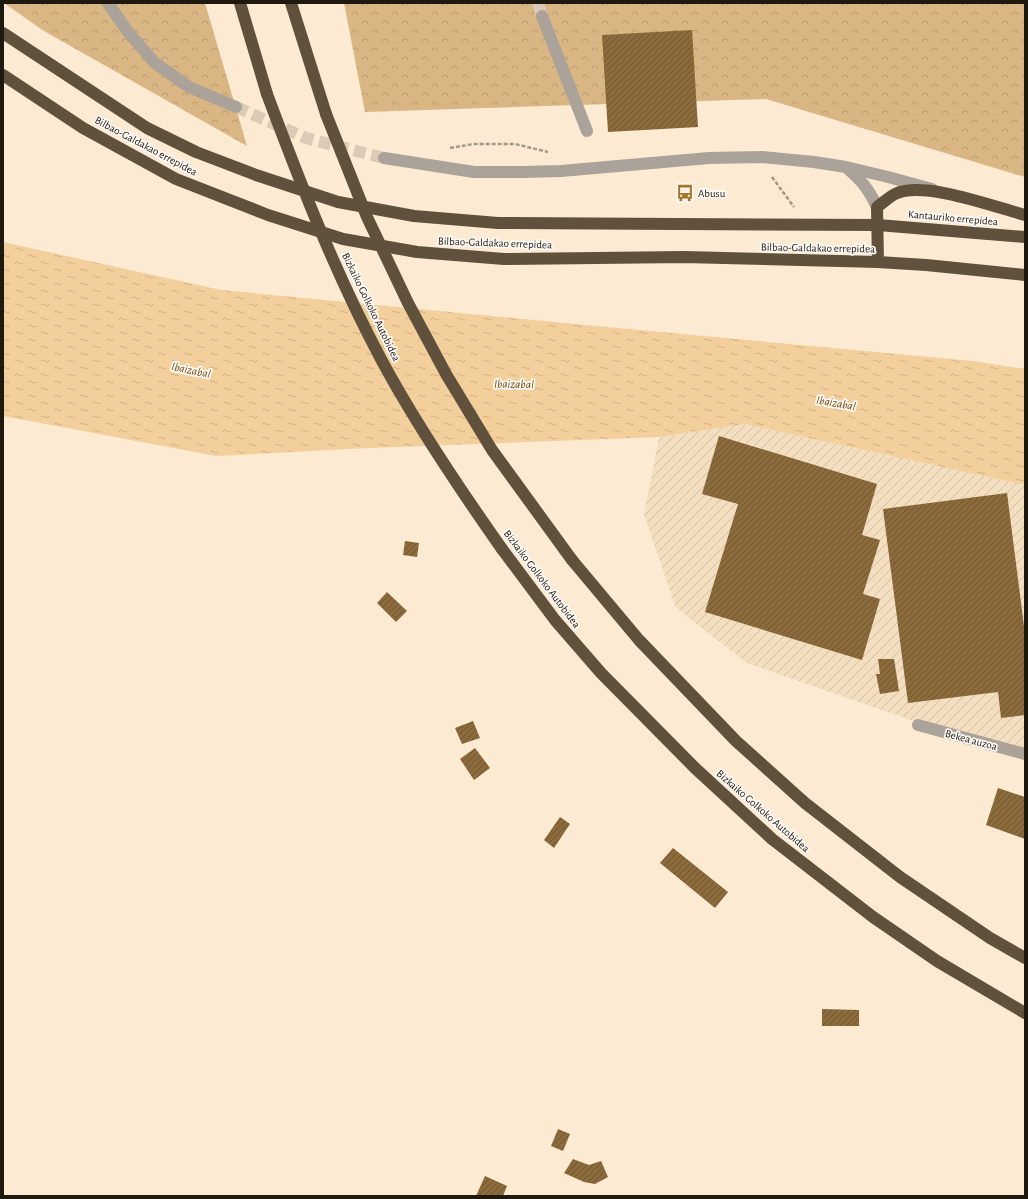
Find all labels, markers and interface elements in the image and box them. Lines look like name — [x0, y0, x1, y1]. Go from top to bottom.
street label: Bilbao-Galdakao errepidea — [93, 114, 199, 178]
bus stop icon: Abusu — [675, 183, 695, 203]
place label: Abusu — [698, 188, 726, 199]
street label: Kantauriko errepidea — [908, 209, 998, 227]
street label: Bilbao-Galdakao errepidea — [438, 236, 552, 250]
street label: Bilbao-Galdakao errepidea — [761, 242, 875, 254]
street label: Bizkaiko Golkoko Autobidea — [340, 251, 402, 363]
water label: Ibaizabal — [170, 360, 212, 380]
water label: Ibaizabal — [494, 378, 534, 390]
water label: Ibaizabal — [815, 394, 857, 412]
street label: Bizkaiko Golkoko Autobidea — [502, 528, 582, 630]
street label: Bekea auzoa — [944, 728, 998, 752]
street label: Bizkaiko Golkoko Autobidea — [714, 768, 812, 854]

